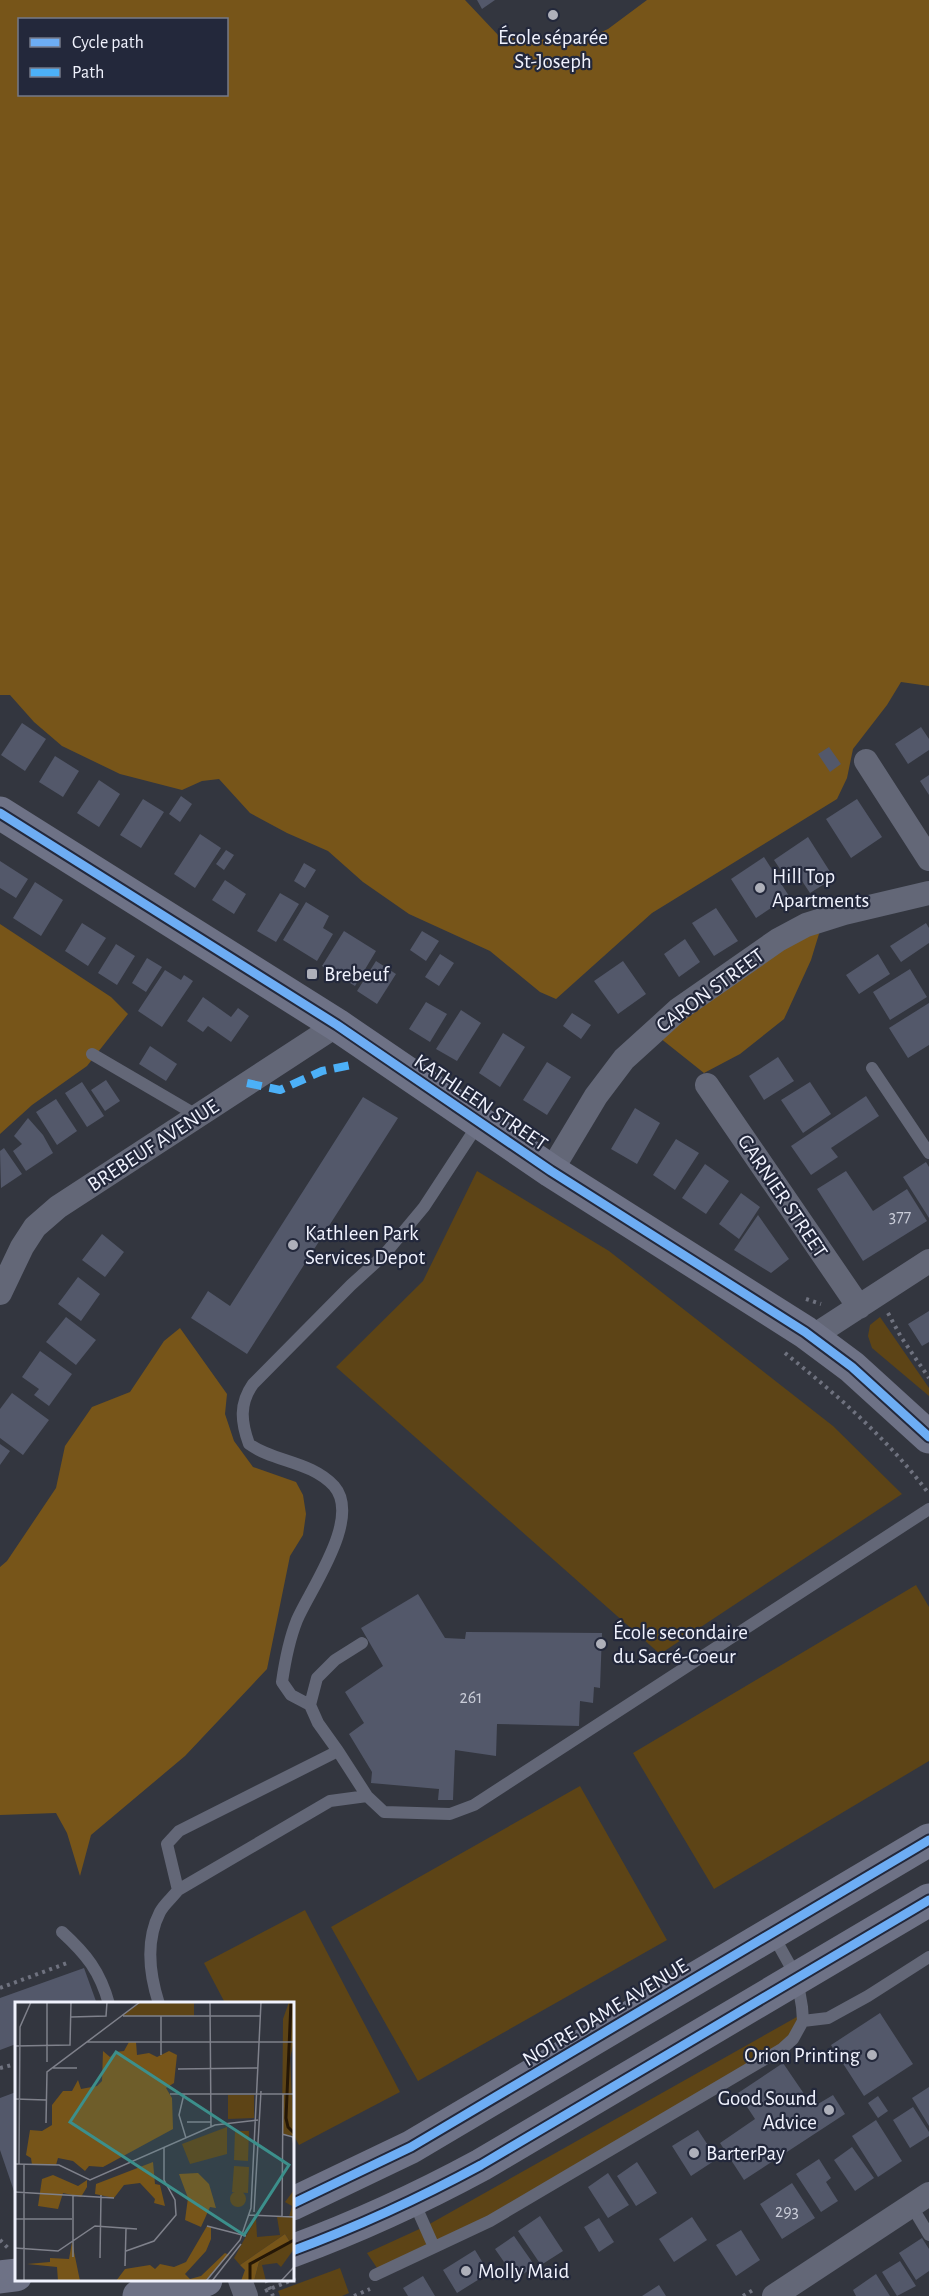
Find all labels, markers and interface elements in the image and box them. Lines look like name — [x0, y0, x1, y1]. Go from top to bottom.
marker: École séparée St-Joseph — [546, 8, 560, 22]
legend — [18, 18, 228, 96]
place label: École séparée St-Joseph — [498, 25, 608, 72]
text: Cycle path — [72, 34, 144, 52]
text: Path — [72, 64, 104, 82]
place label: Hill Top Apartments — [772, 866, 869, 911]
marker: Hill Top Apartments — [753, 881, 767, 895]
street label: CARON STREET — [652, 944, 768, 1036]
place label: Brebeuf — [324, 964, 390, 985]
marker: Brebeuf — [305, 967, 319, 981]
street label: KATHLEEN STREET — [410, 1050, 551, 1155]
street label: BREBEUF AVENUE — [84, 1095, 222, 1195]
street label: GARNIER STREET — [734, 1131, 831, 1262]
house number: 377 — [889, 1208, 911, 1226]
place label: Kathleen Park Services Depot — [305, 1223, 425, 1268]
marker: Kathleen Park Services Depot — [286, 1238, 300, 1252]
place label: École secondaire du Sacré-Coeur — [613, 1620, 748, 1667]
marker: École secondaire du Sacré-Coeur — [594, 1637, 608, 1651]
house number: 261 — [460, 1689, 482, 1707]
street label: NOTRE DAME AVENUE — [519, 1955, 692, 2070]
inset map — [15, 2002, 294, 2281]
place label: Orion Printing — [744, 2045, 861, 2066]
marker: Orion Printing — [865, 2048, 879, 2062]
place label: Good Sound Advice — [718, 2088, 817, 2133]
marker: Good Sound Advice — [822, 2103, 836, 2117]
place label: BarterPay — [706, 2143, 785, 2164]
marker: BarterPay — [687, 2146, 701, 2160]
house number: 293 — [775, 2203, 799, 2221]
place label: Molly Maid — [478, 2261, 569, 2282]
marker: Molly Maid — [459, 2264, 473, 2278]

